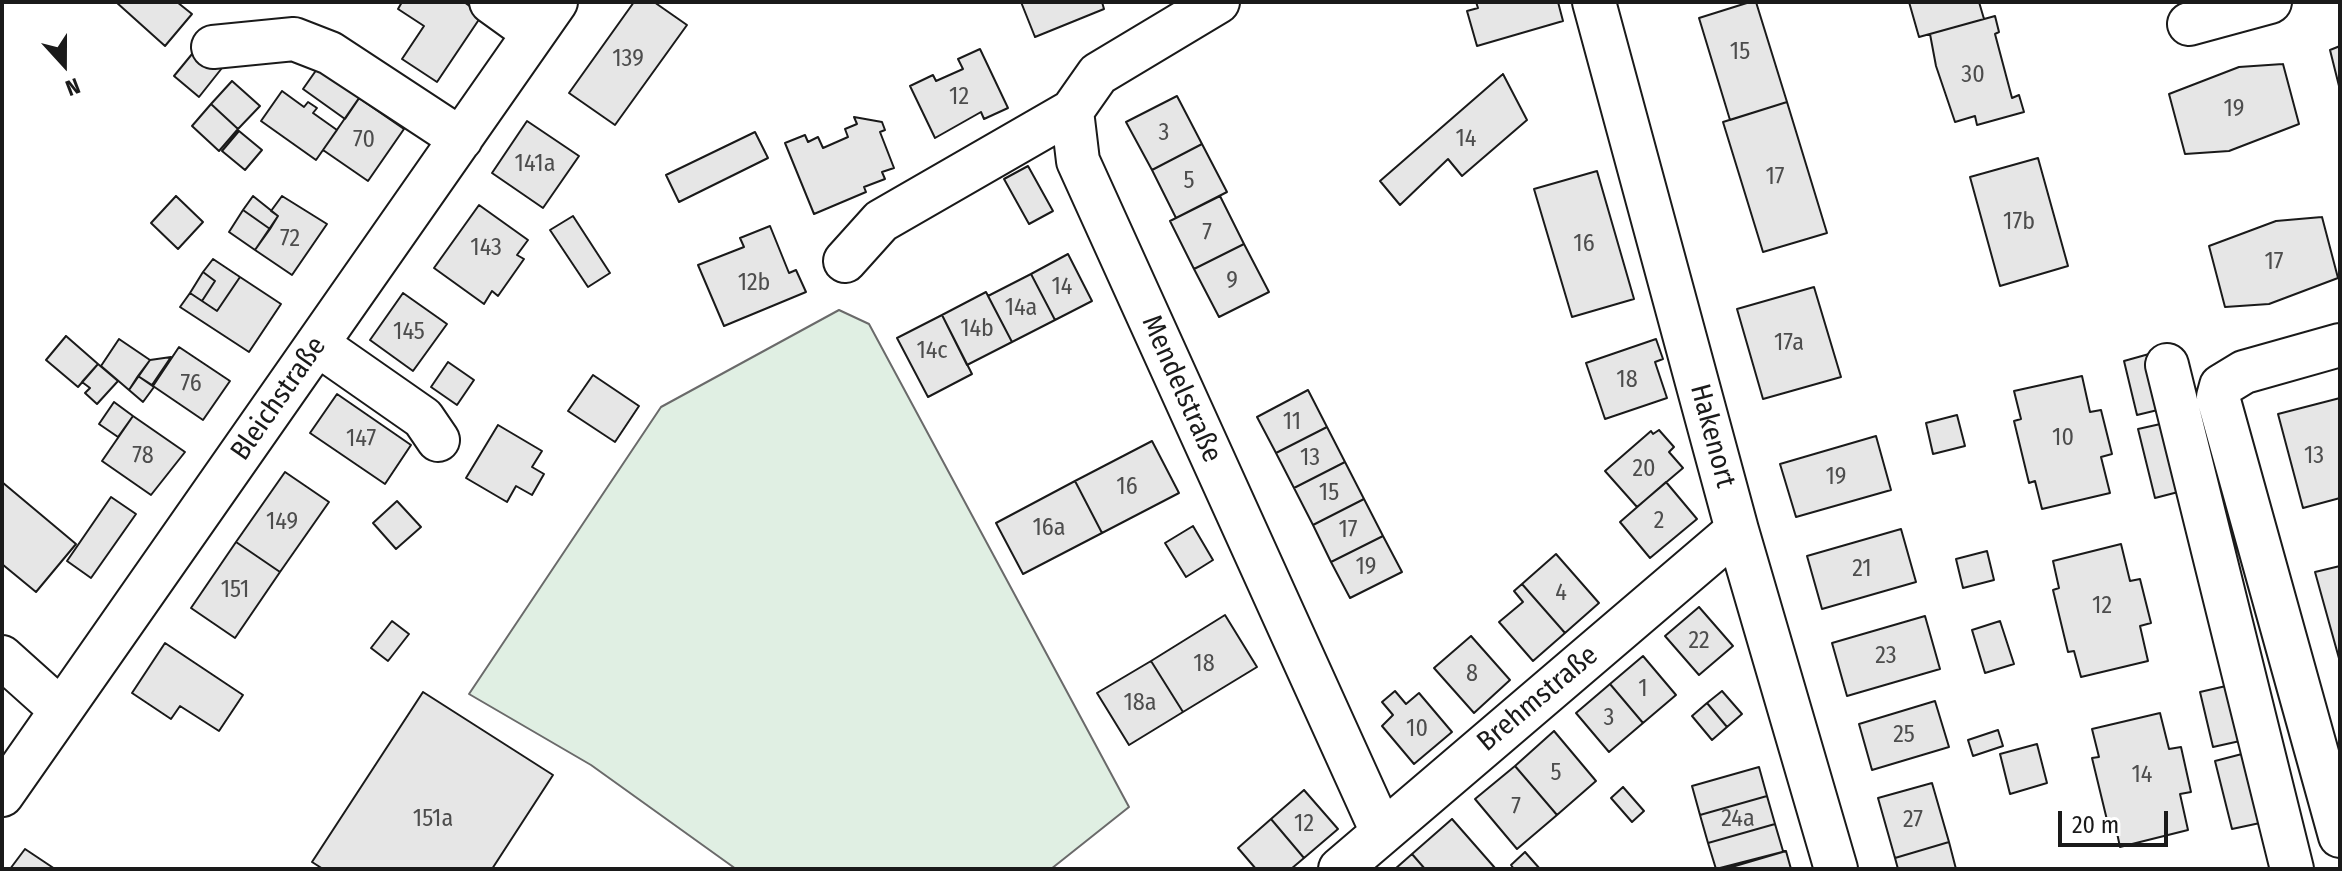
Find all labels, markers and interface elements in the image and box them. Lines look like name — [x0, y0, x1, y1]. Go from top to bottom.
north arrow — [24, 24, 104, 104]
house number: 15 — [1730, 38, 1750, 66]
house number: 139 — [612, 45, 644, 73]
house number: 30 — [1961, 61, 1985, 89]
text: N — [62, 72, 84, 102]
house number: 12 — [949, 83, 969, 111]
house number: 19 — [2223, 95, 2245, 123]
house number: 3 — [1159, 119, 1169, 147]
house number: 14 — [1456, 125, 1476, 153]
house number: 70 — [353, 126, 375, 154]
house number: 141a — [515, 150, 555, 178]
house number: 17 — [1765, 163, 1785, 191]
house number: 5 — [1183, 167, 1195, 195]
house number: 17b — [2003, 208, 2035, 236]
house number: 7 — [1202, 219, 1212, 247]
house number: 72 — [280, 225, 300, 253]
house number: 16 — [1573, 230, 1595, 258]
house number: 143 — [470, 234, 502, 262]
house number: 17 — [2264, 248, 2284, 276]
house number: 9 — [1226, 267, 1238, 295]
house number: 12b — [738, 269, 770, 297]
house number: 14 — [1052, 273, 1072, 301]
house number: 14a — [1005, 294, 1037, 322]
street label: Mendelstraße — [1134, 310, 1228, 468]
house number: 14b — [960, 315, 994, 343]
house number: 145 — [393, 318, 425, 346]
house number: 17a — [1774, 329, 1804, 357]
street label: Bleichstraße — [224, 331, 334, 467]
house number: 14c — [916, 337, 948, 365]
house number: 18 — [1616, 366, 1638, 394]
house number: 76 — [180, 370, 202, 398]
street label: Hakenort — [1682, 381, 1742, 491]
house number: 11 — [1283, 408, 1301, 436]
house number: 10 — [2052, 424, 2074, 452]
house number: 147 — [346, 425, 376, 453]
house number: 78 — [132, 442, 154, 470]
house number: 13 — [2304, 442, 2324, 470]
house number: 13 — [1300, 444, 1320, 472]
house number: 20 — [1632, 455, 1656, 483]
house number: 19 — [1825, 463, 1847, 491]
house number: 16 — [1116, 473, 1138, 501]
house number: 15 — [1319, 479, 1339, 507]
house number: 2 — [1654, 507, 1664, 535]
house number: 149 — [266, 508, 298, 536]
house number: 16a — [1032, 514, 1066, 542]
house number: 17 — [1338, 516, 1358, 544]
house number: 19 — [1355, 553, 1377, 581]
house number: 21 — [1852, 555, 1872, 583]
house number: 151 — [221, 576, 249, 604]
house number: 4 — [1555, 579, 1567, 607]
house number: 12 — [2092, 592, 2112, 620]
house number: 22 — [1688, 627, 1710, 655]
street label: Brehmstraße — [1471, 639, 1605, 759]
house number: 23 — [1875, 642, 1897, 670]
house number: 18 — [1193, 650, 1215, 678]
house number: 8 — [1466, 660, 1478, 688]
house number: 1 — [1638, 675, 1648, 703]
house number: 18a — [1123, 689, 1157, 717]
house number: 3 — [1604, 704, 1614, 732]
house number: 10 — [1406, 715, 1428, 743]
house number: 25 — [1893, 721, 1915, 749]
house number: 5 — [1550, 759, 1562, 787]
house number: 14 — [2132, 761, 2152, 789]
house number: 7 — [1511, 793, 1521, 821]
scale bar — [2062, 795, 2172, 845]
house number: 151a — [413, 805, 453, 833]
house number: 24a — [1721, 805, 1755, 833]
house number: 27 — [1903, 806, 1923, 834]
house number: 12 — [1294, 810, 1314, 838]
text: 20 m — [2072, 811, 2119, 839]

